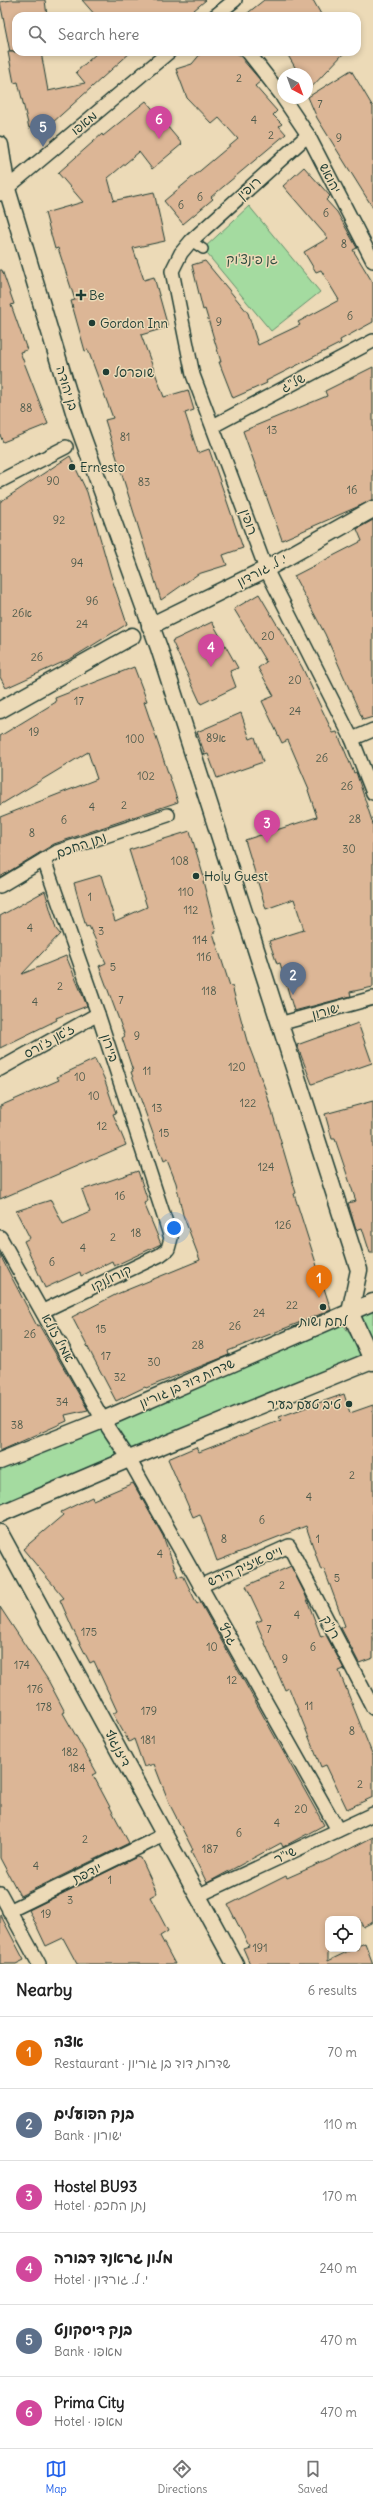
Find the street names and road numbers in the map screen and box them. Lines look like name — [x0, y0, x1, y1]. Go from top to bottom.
street label: מאפו — [67, 107, 101, 139]
street label: יהואש — [315, 160, 345, 196]
street label: רופין — [233, 173, 265, 203]
street label: בן יהודה — [52, 364, 82, 412]
street label: של"ג — [278, 369, 308, 396]
street label: רופין — [236, 507, 262, 537]
street label: י. ל. גורדון — [234, 550, 290, 590]
street label: נתן החכם — [53, 828, 109, 862]
street label: ישורון — [310, 999, 342, 1023]
street label: ז'אן ז'ורס — [21, 1020, 77, 1062]
street label: ביירון — [97, 1032, 123, 1064]
street label: קורולנקו — [88, 1261, 134, 1295]
street label: אמיל זולא — [38, 1311, 78, 1365]
street label: שדרות דוד בן גוריון — [137, 1354, 237, 1412]
street label: וייס איזיק הירש — [205, 1542, 285, 1590]
street label: רנ"ק — [318, 1612, 344, 1642]
street label: גרץ — [215, 1620, 241, 1648]
street label: דיזנגוף — [101, 1726, 135, 1770]
street label: שי"ר — [271, 1842, 299, 1868]
street label: יודפת — [69, 1859, 105, 1888]

